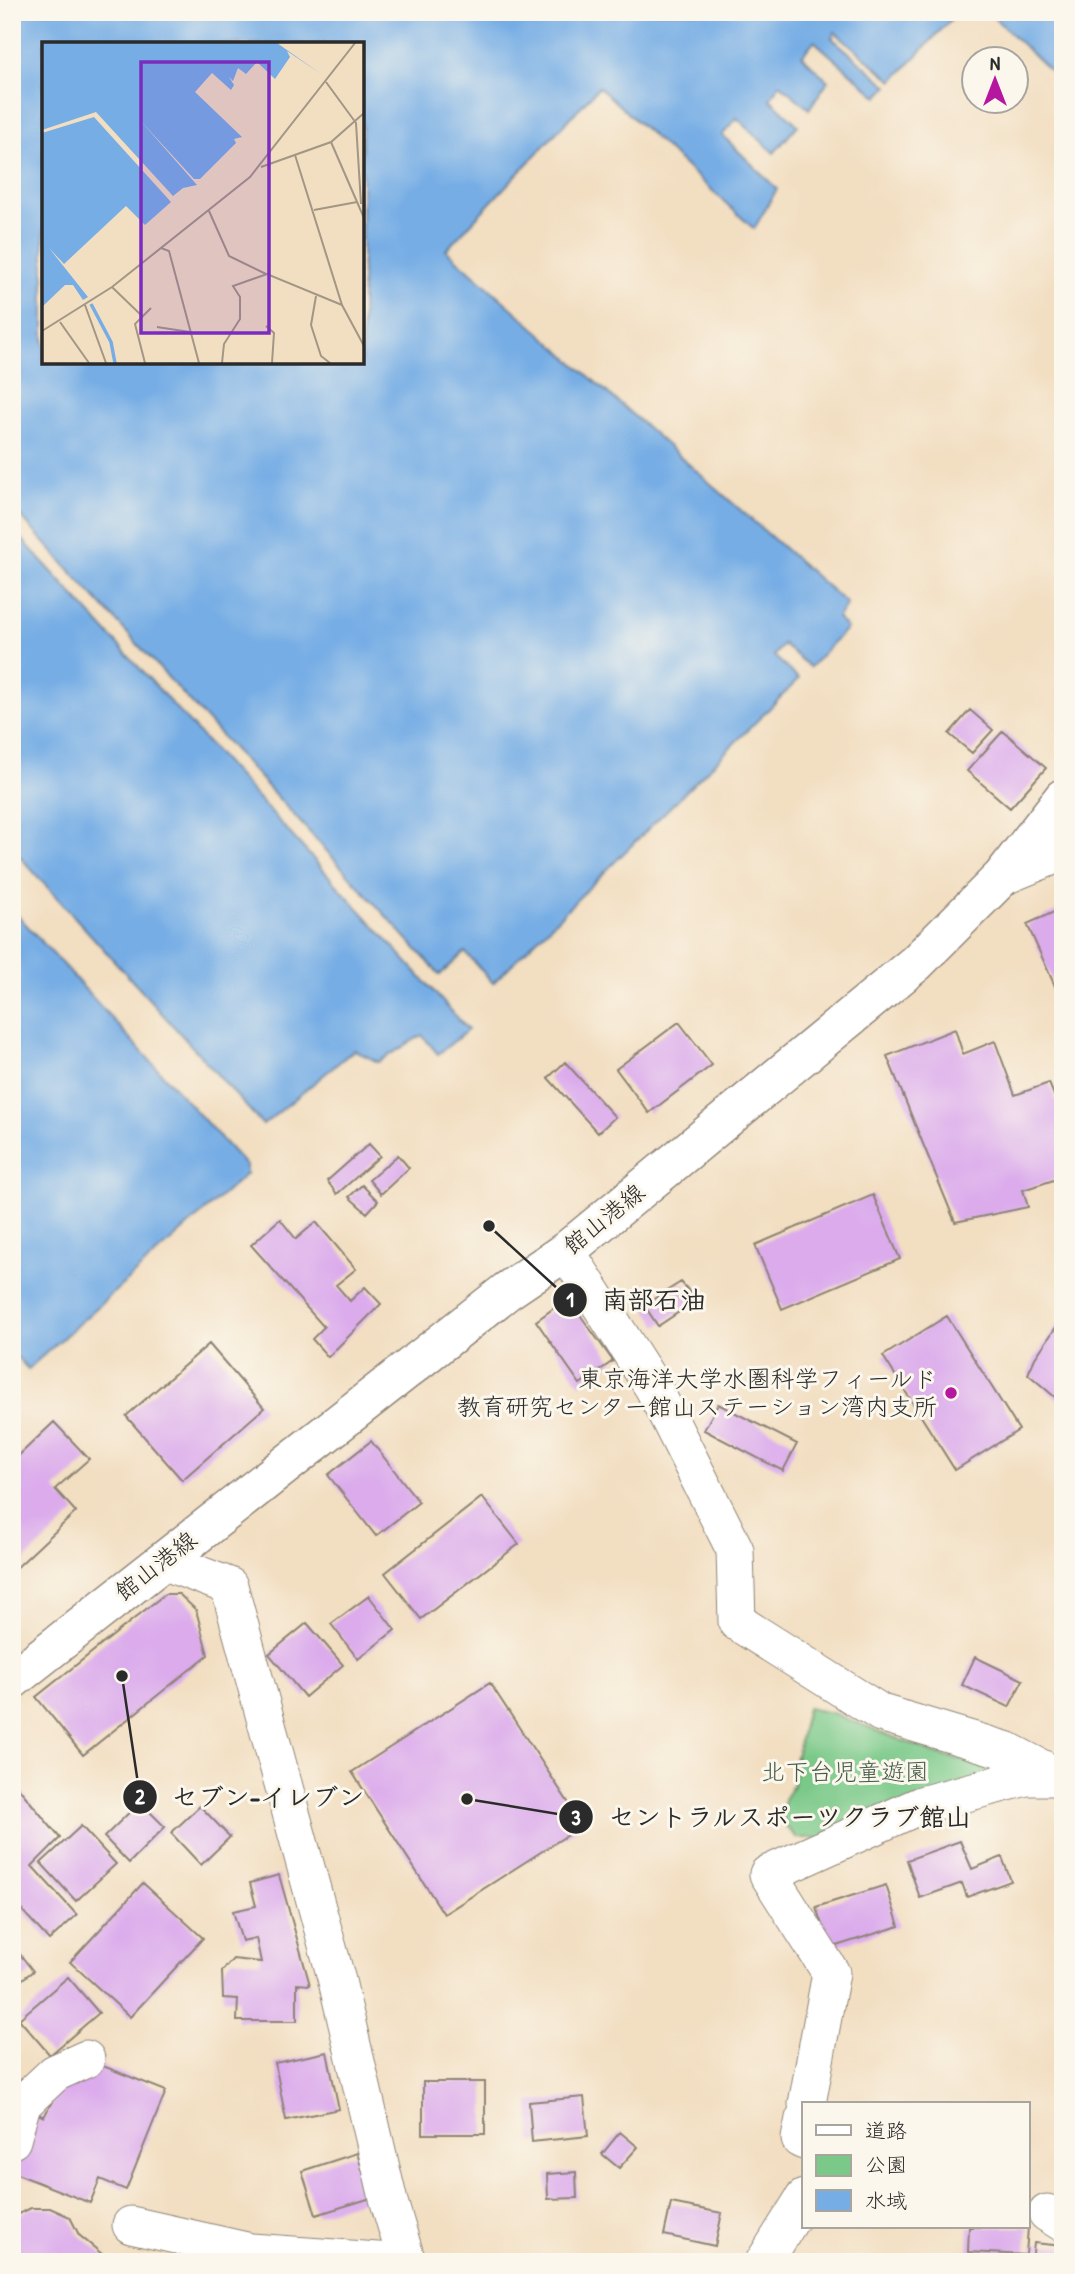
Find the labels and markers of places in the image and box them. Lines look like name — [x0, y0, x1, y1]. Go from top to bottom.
callout: 南部石油 — [553, 1276, 720, 1323]
place label: 東京海洋大学水圏科学フィールド 教育研究センター館山ステーション湾内支所 — [457, 1362, 937, 1422]
marker: 東京海洋大学水圏科学フィールド 教育研究センター館山ステーション湾内支所 — [943, 1385, 959, 1401]
callout: セブン-イレブン — [122, 1773, 378, 1820]
callout: セントラルスポーツクラブ館山 — [559, 1794, 986, 1841]

